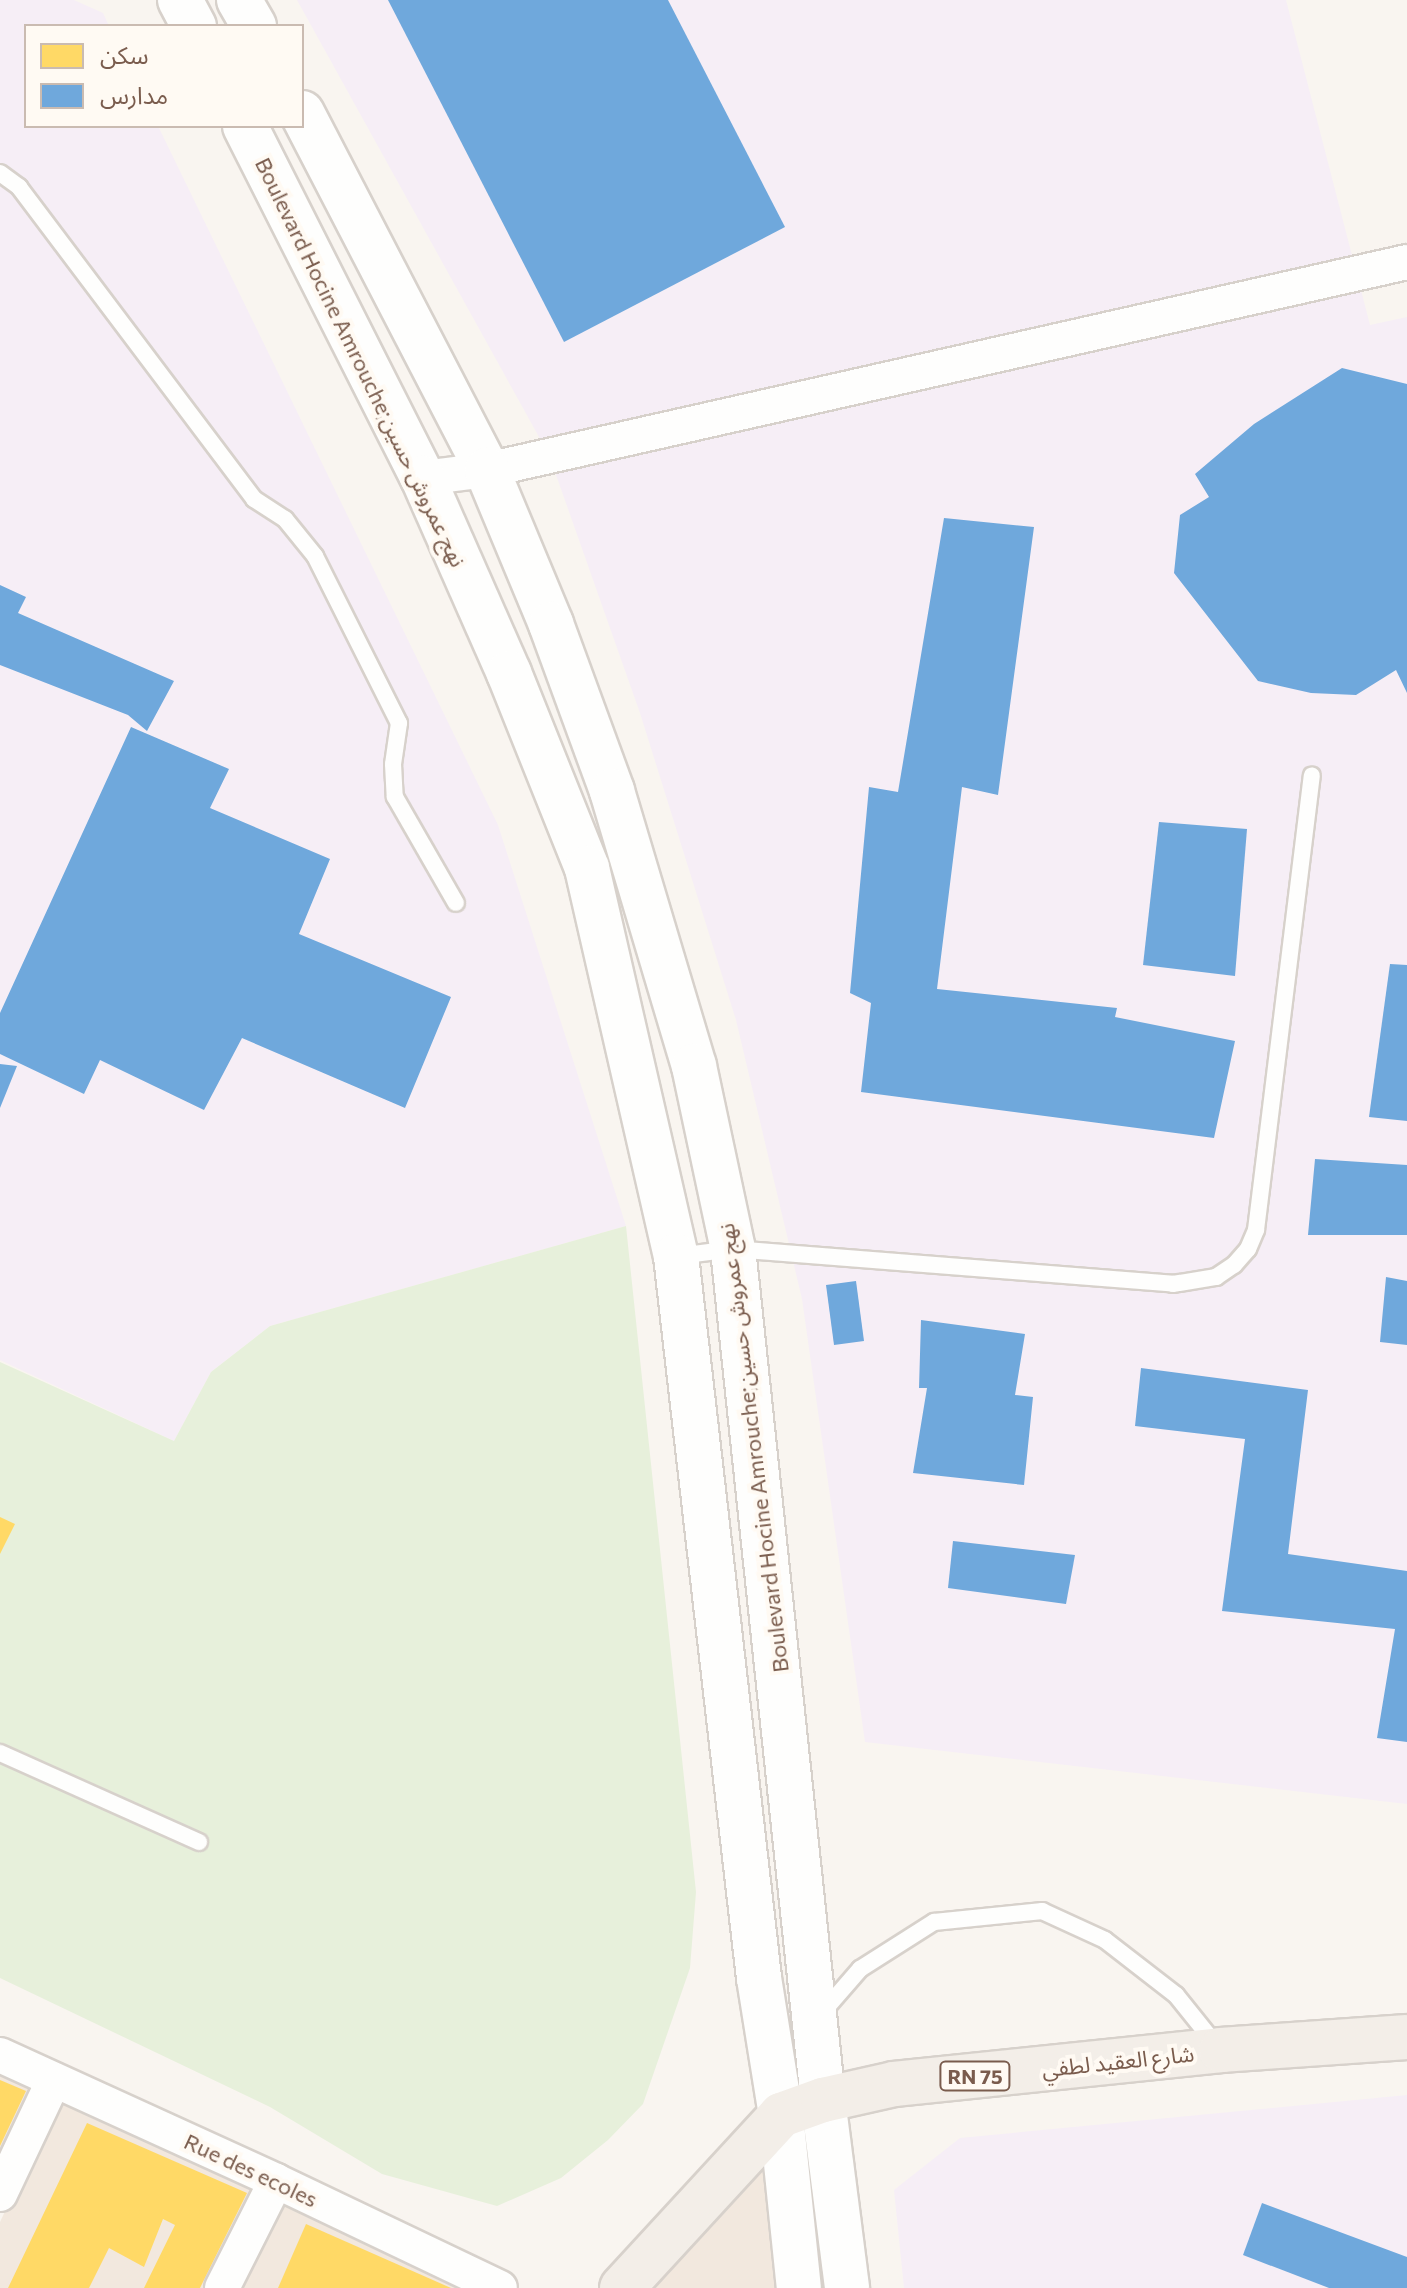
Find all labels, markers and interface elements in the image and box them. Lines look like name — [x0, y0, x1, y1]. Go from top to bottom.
legend — [24, 24, 304, 128]
text: سكن — [100, 40, 149, 69]
text: مدارس — [100, 80, 168, 109]
street label: Boulevard Hocine Amrouche;نهج عمروش حسين — [250, 153, 472, 571]
street label: Boulevard Hocine Amrouche;نهج عمروش حسين — [712, 1222, 794, 1674]
street label: شارع العقيد لطفي — [1041, 2040, 1195, 2082]
road number: RN 75 — [939, 2060, 1011, 2092]
street label: Rue des ecoles — [180, 2128, 322, 2212]

